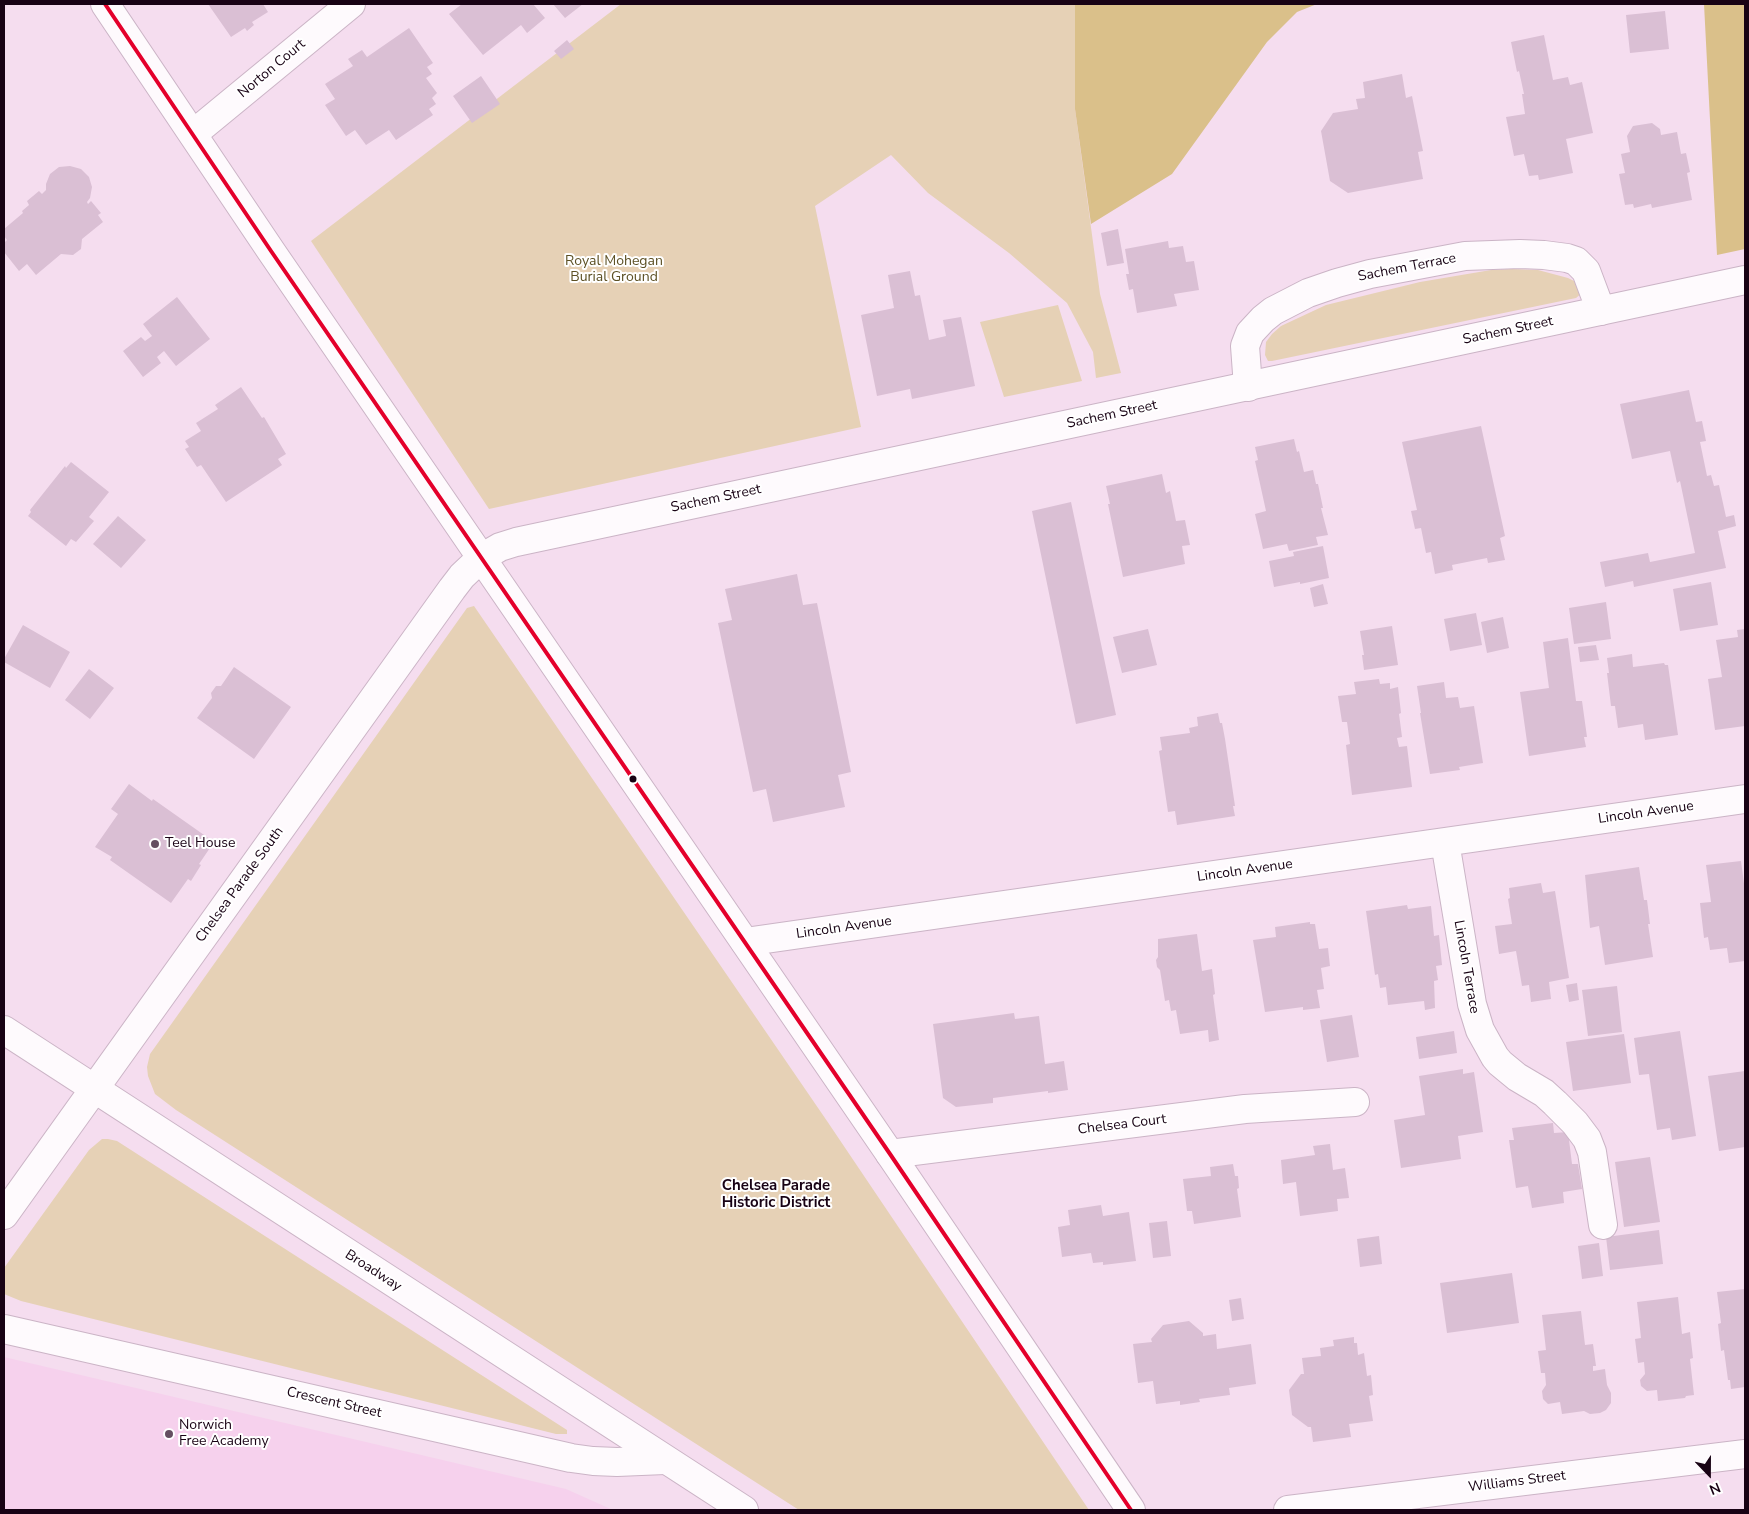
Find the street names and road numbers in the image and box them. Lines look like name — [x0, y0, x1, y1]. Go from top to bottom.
street label: Norton Court — [235, 36, 309, 102]
street label: Sachem Terrace — [1357, 250, 1457, 286]
street label: Sachem Street — [1461, 313, 1555, 349]
street label: Sachem Street — [1065, 397, 1159, 433]
street label: Sachem Street — [669, 481, 763, 517]
street label: Lincoln Avenue — [1597, 798, 1695, 828]
street label: Chelsea Parade South — [192, 824, 288, 946]
street label: Lincoln Avenue — [1196, 856, 1294, 886]
street label: Lincoln Avenue — [795, 913, 893, 943]
street label: Lincoln Terrace — [1450, 919, 1482, 1015]
street label: Chelsea Court — [1077, 1111, 1167, 1139]
street label: Broadway — [342, 1247, 404, 1295]
street label: Crescent Street — [285, 1384, 383, 1422]
street label: Williams Street — [1467, 1468, 1567, 1496]

